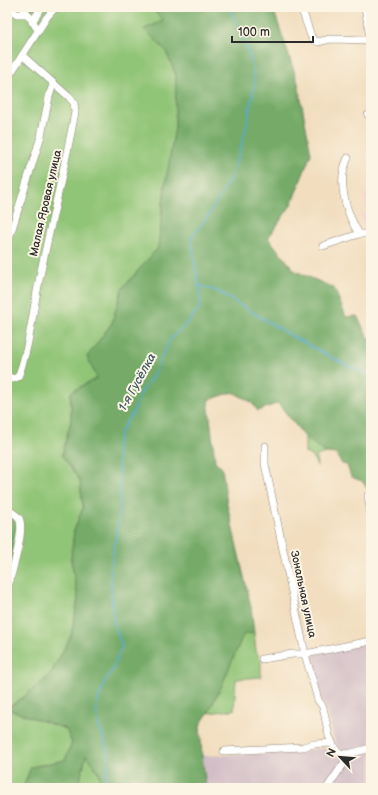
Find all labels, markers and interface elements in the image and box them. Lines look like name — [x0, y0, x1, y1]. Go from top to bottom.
scale bar — [232, 18, 313, 44]
text: 100 m — [238, 25, 270, 40]
street label: Малая Яровая улица — [27, 148, 64, 258]
water label: 1-я Гусёлка — [115, 351, 159, 414]
street label: Зональная улица — [288, 549, 319, 639]
north arrow — [320, 737, 360, 777]
text: N — [324, 746, 339, 759]

